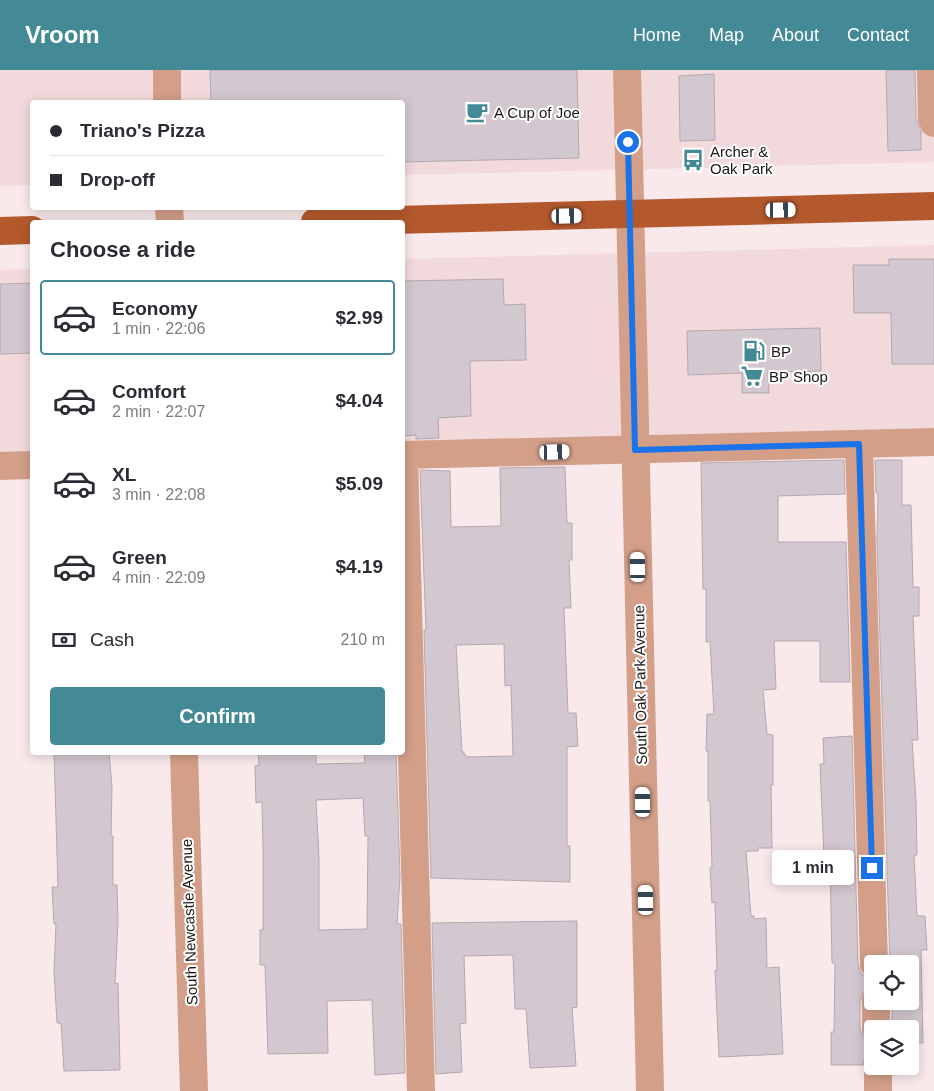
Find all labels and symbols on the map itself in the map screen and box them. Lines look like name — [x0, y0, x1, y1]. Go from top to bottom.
cafe icon: A Cup of Joe — [464, 99, 490, 125]
place label: A Cup of Joe — [494, 104, 580, 121]
route start — [617, 131, 639, 153]
place label: Archer & Oak Park — [710, 143, 773, 177]
bus stop icon: Archer & Oak Park — [680, 147, 706, 173]
car — [765, 202, 796, 218]
car — [551, 208, 582, 224]
fuel station icon: BP — [741, 338, 767, 364]
place label: BP — [771, 343, 791, 360]
supermarket icon: BP Shop — [739, 363, 765, 389]
place label: BP Shop — [769, 368, 828, 385]
car — [539, 444, 570, 460]
car — [630, 552, 645, 582]
street label: South Oak Park Avenue — [630, 605, 650, 765]
car — [635, 787, 650, 817]
street label: South Newcastle Avenue — [178, 838, 200, 1006]
callout: 1 min — [772, 850, 854, 886]
route end — [861, 857, 883, 879]
car — [638, 885, 653, 915]

